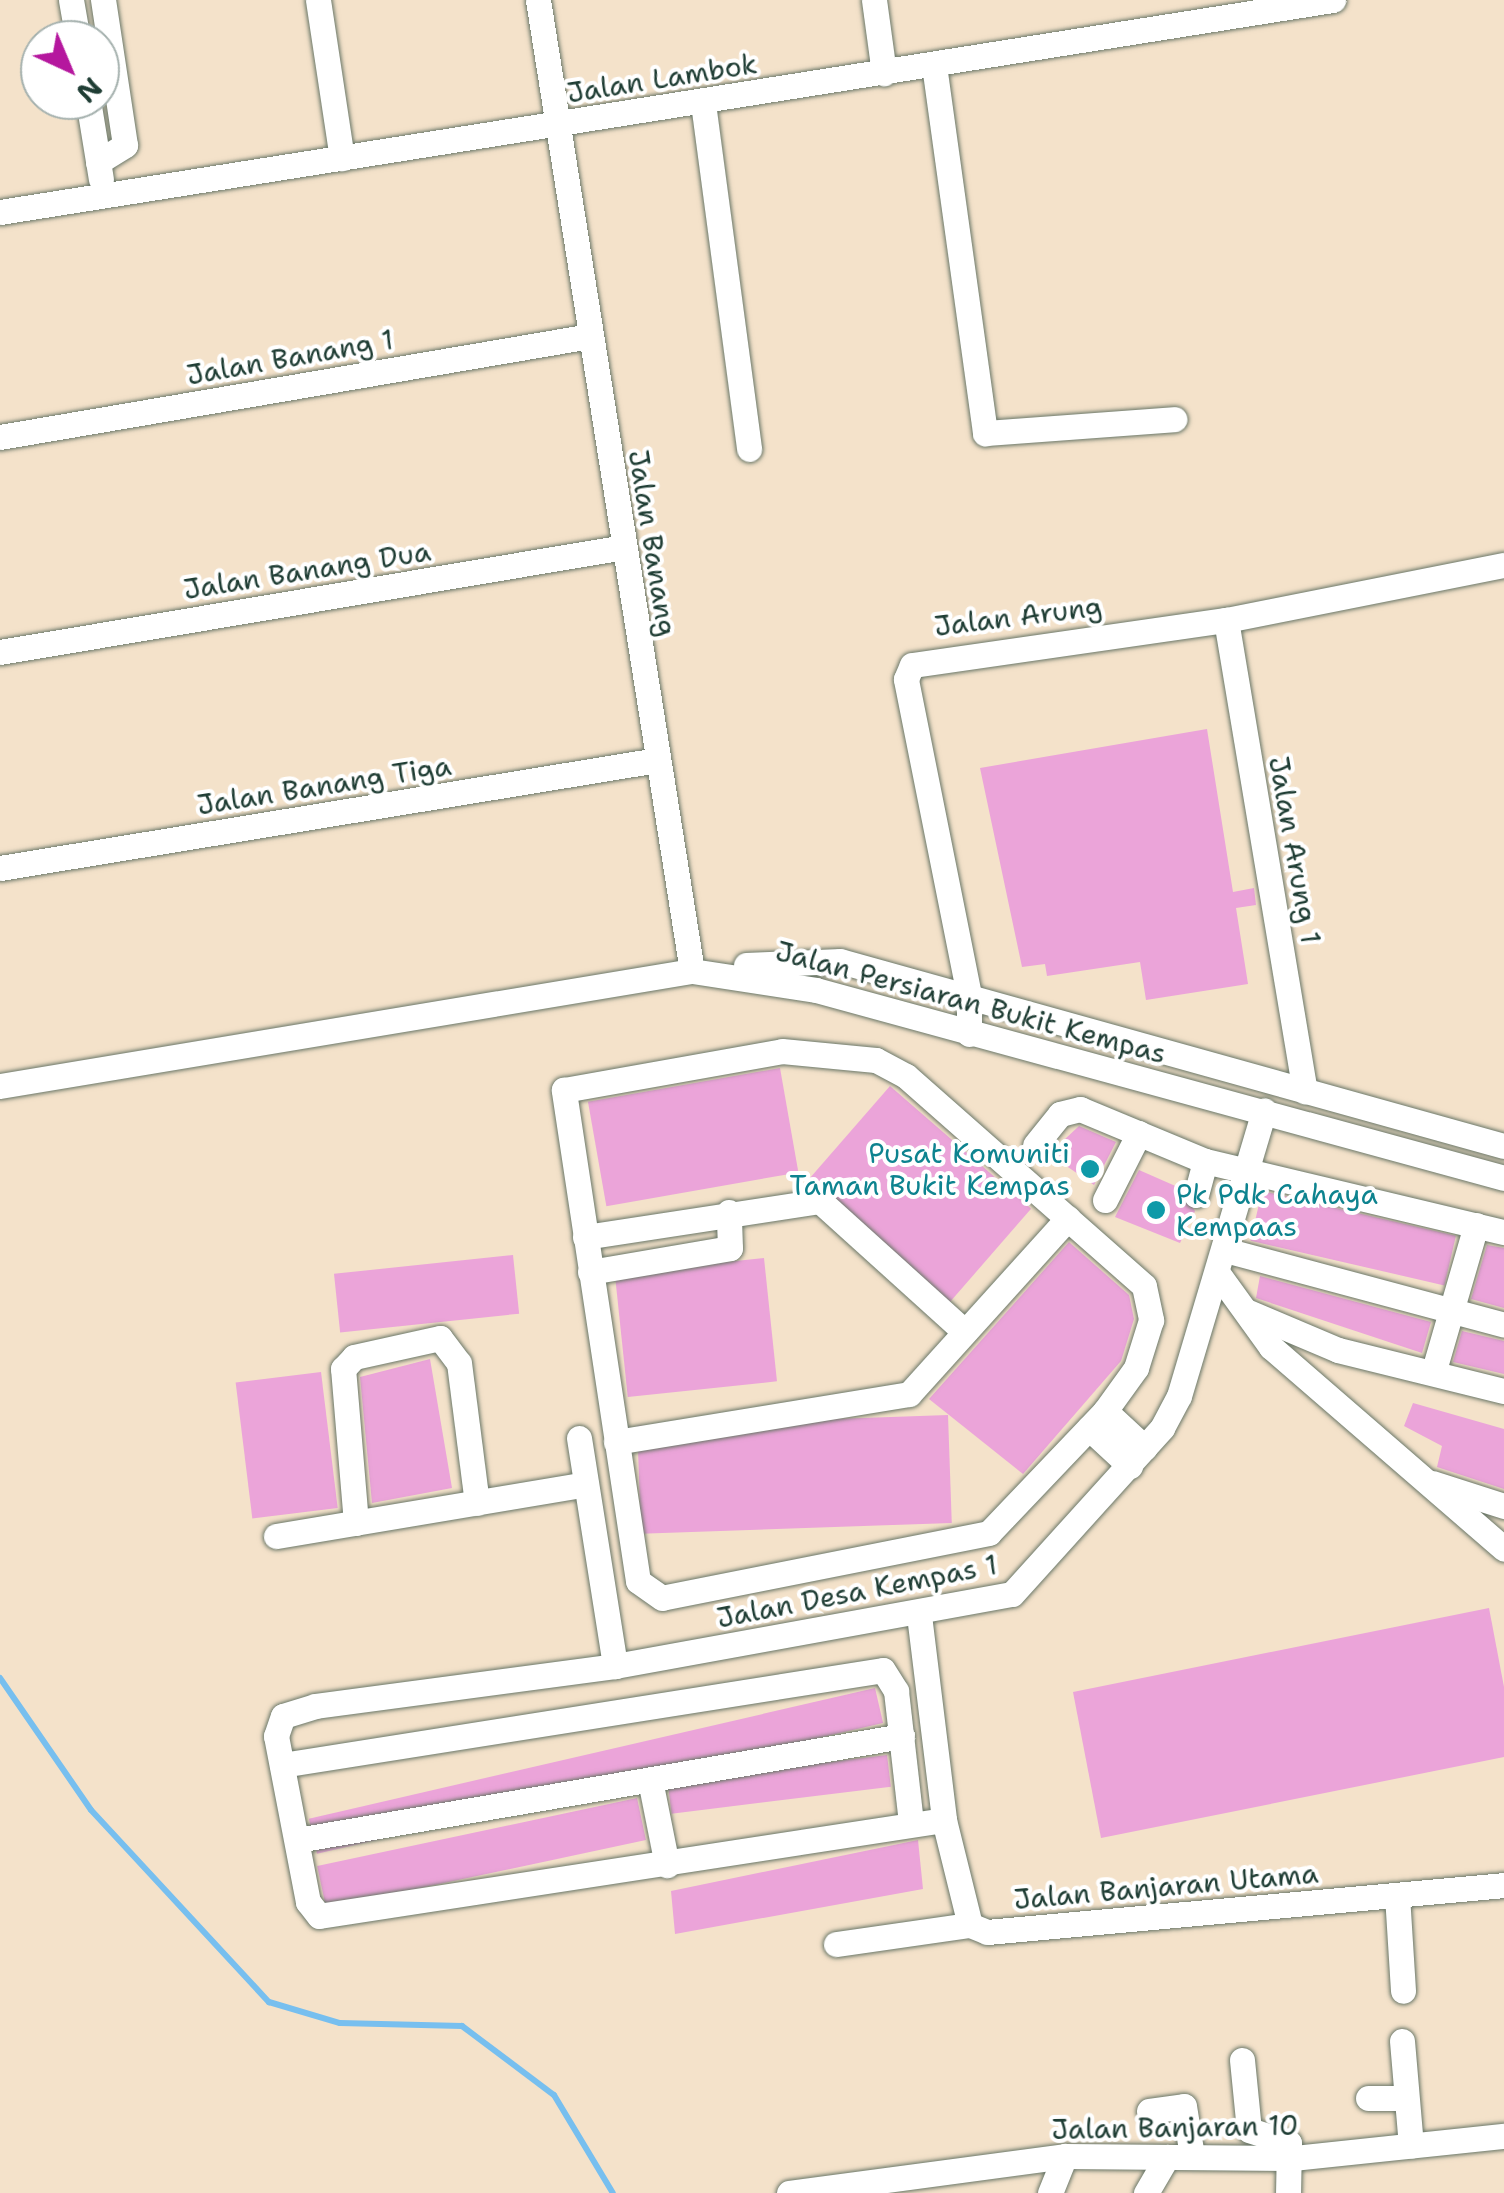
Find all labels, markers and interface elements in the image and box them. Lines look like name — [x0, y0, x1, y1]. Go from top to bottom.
north arrow — [20, 20, 120, 120]
street label: Jalan Lambok — [564, 46, 760, 110]
text: N — [68, 69, 111, 112]
street label: Jalan Banang 1 — [184, 322, 396, 392]
street label: Jalan Banang — [622, 447, 684, 639]
street label: Jalan Banang Dua — [181, 534, 433, 606]
street label: Jalan Arung — [932, 589, 1104, 643]
street label: Jalan Banang Tiga — [195, 748, 453, 822]
street label: Jalan Arung 1 — [1262, 754, 1328, 946]
street label: Jalan Persiaran Bukit Kempas — [772, 934, 1170, 1070]
place label: Pusat Komuniti Taman Bukit Kempas — [790, 1136, 1070, 1202]
marker: Pusat Komuniti Taman Bukit Kempas — [1079, 1158, 1101, 1180]
place label: Pk Pdk Cahaya Kempaas — [1176, 1177, 1378, 1243]
marker: Pk Pdk Cahaya Kempaas — [1145, 1199, 1167, 1221]
street label: Jalan Desa Kempas 1 — [714, 1547, 1000, 1635]
street label: Jalan Banjaran Utama — [1012, 1856, 1320, 1916]
street label: Jalan Banjaran 10 — [1051, 2108, 1299, 2146]

